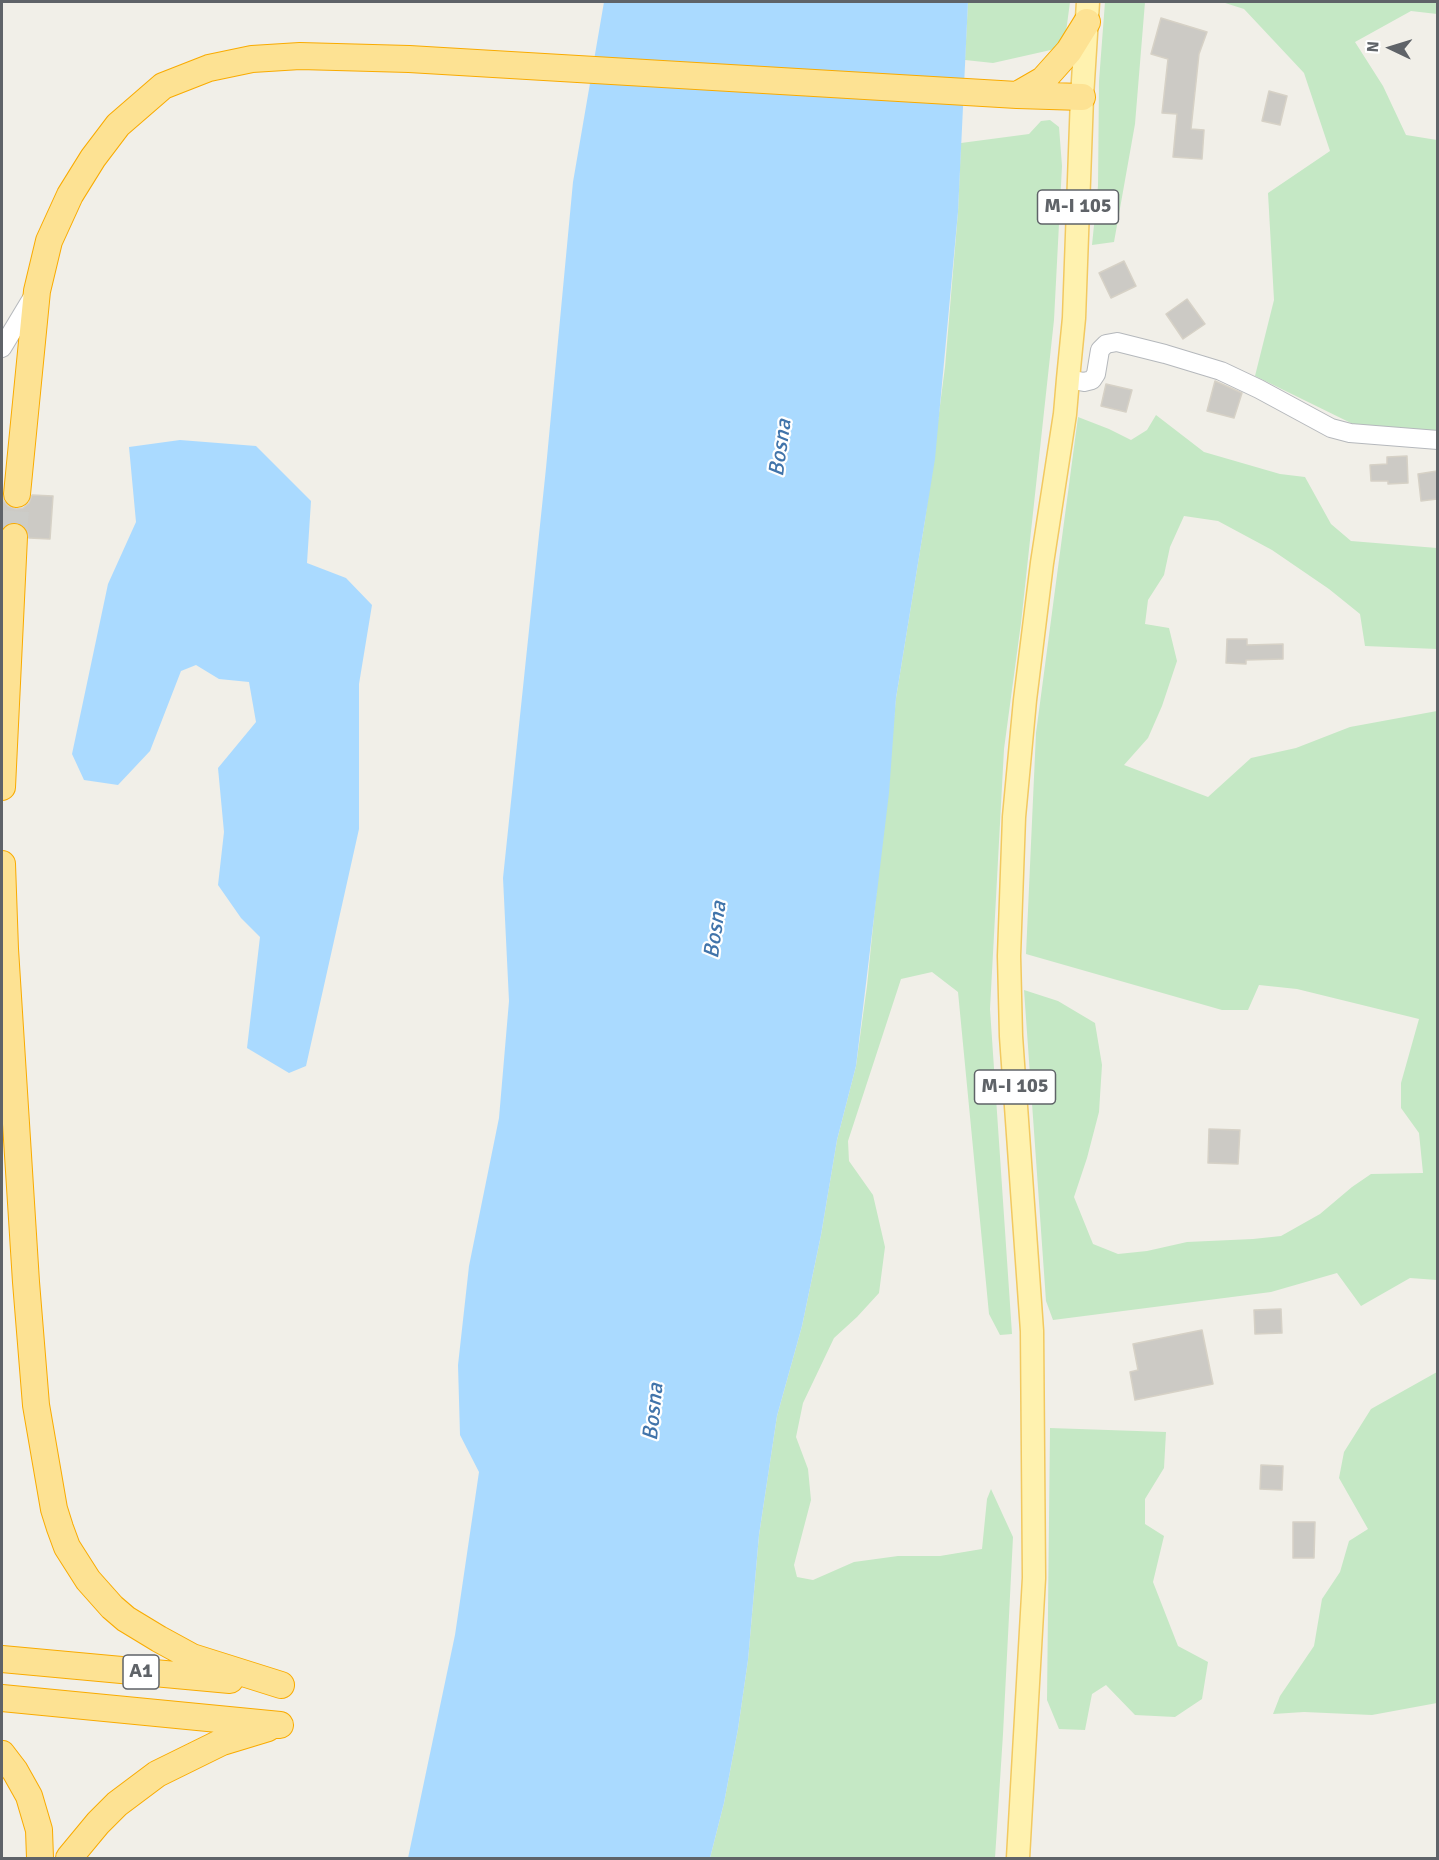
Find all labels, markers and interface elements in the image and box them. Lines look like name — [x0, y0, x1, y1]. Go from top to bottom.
north arrow — [1361, 18, 1421, 78]
text: N — [1363, 40, 1383, 53]
road number: M-I 105 — [1038, 190, 1118, 224]
water label: Bosna — [764, 418, 798, 478]
water label: Bosna — [699, 900, 733, 960]
road number: M-I 105 — [974, 1070, 1056, 1104]
water label: Bosna — [638, 1382, 670, 1442]
road number: A1 — [123, 1655, 159, 1689]

